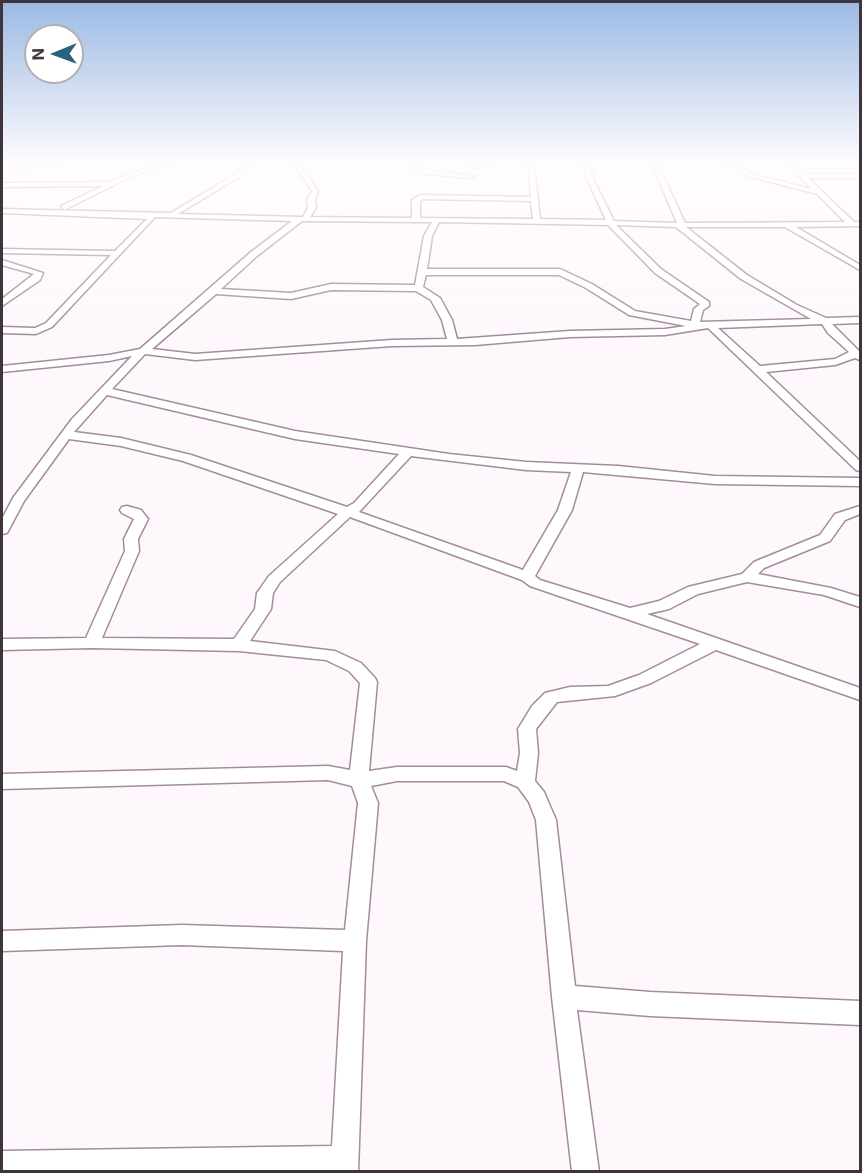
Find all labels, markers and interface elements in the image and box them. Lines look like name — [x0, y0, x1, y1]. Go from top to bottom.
north arrow — [24, 24, 84, 84]
text: N — [28, 48, 48, 61]

